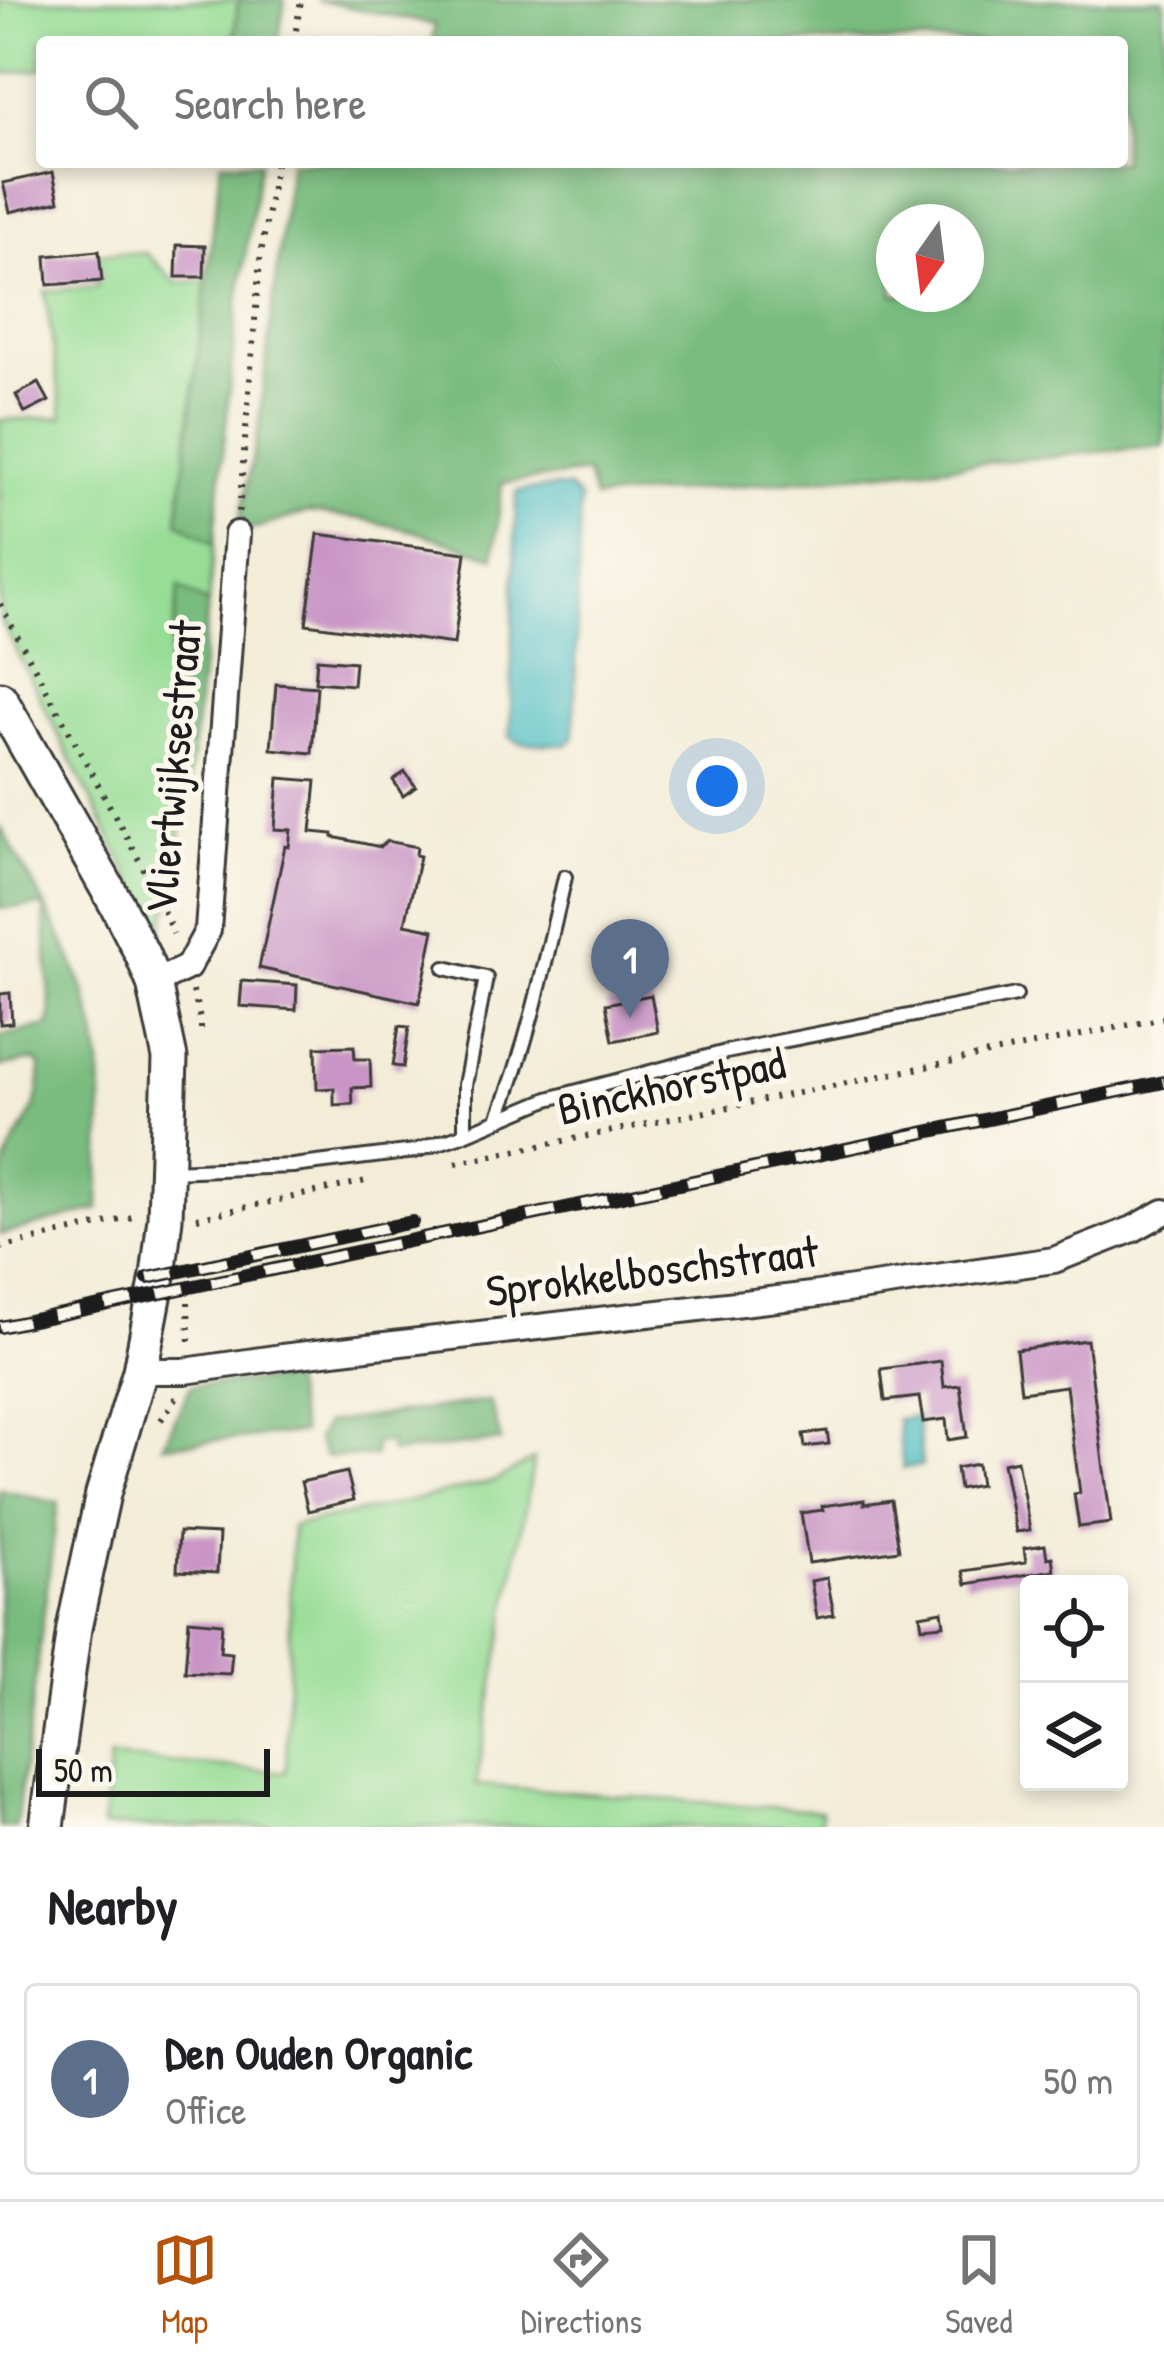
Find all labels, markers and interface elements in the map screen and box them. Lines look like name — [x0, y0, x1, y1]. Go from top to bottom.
search box — [36, 36, 1128, 168]
icon: search — [78, 69, 144, 135]
text: Search here — [174, 72, 366, 133]
north arrow — [876, 204, 984, 312]
street label: Vliertwijksestraat — [129, 617, 215, 916]
your location — [687, 756, 747, 816]
pin: 1 — [591, 919, 669, 1018]
street label: Binckhorstpad — [552, 1031, 790, 1139]
street label: Sprokkelboschstraat — [483, 1219, 822, 1321]
map controls — [1020, 1575, 1128, 1791]
button: locate — [1020, 1575, 1128, 1683]
button: layers — [1020, 1683, 1128, 1791]
scale bar — [36, 1743, 270, 1796]
text: 50 m — [54, 1748, 113, 1792]
text: Nearby — [48, 1871, 178, 1940]
text: Den Ouden Organic — [165, 2022, 472, 2083]
text: 1 — [83, 2053, 97, 2106]
text: 50 m — [1044, 2053, 1113, 2106]
text: Office — [165, 2083, 247, 2136]
tab: Map — [152, 2227, 218, 2343]
tab: Directions — [521, 2227, 642, 2343]
tab: Saved — [945, 2227, 1012, 2343]

